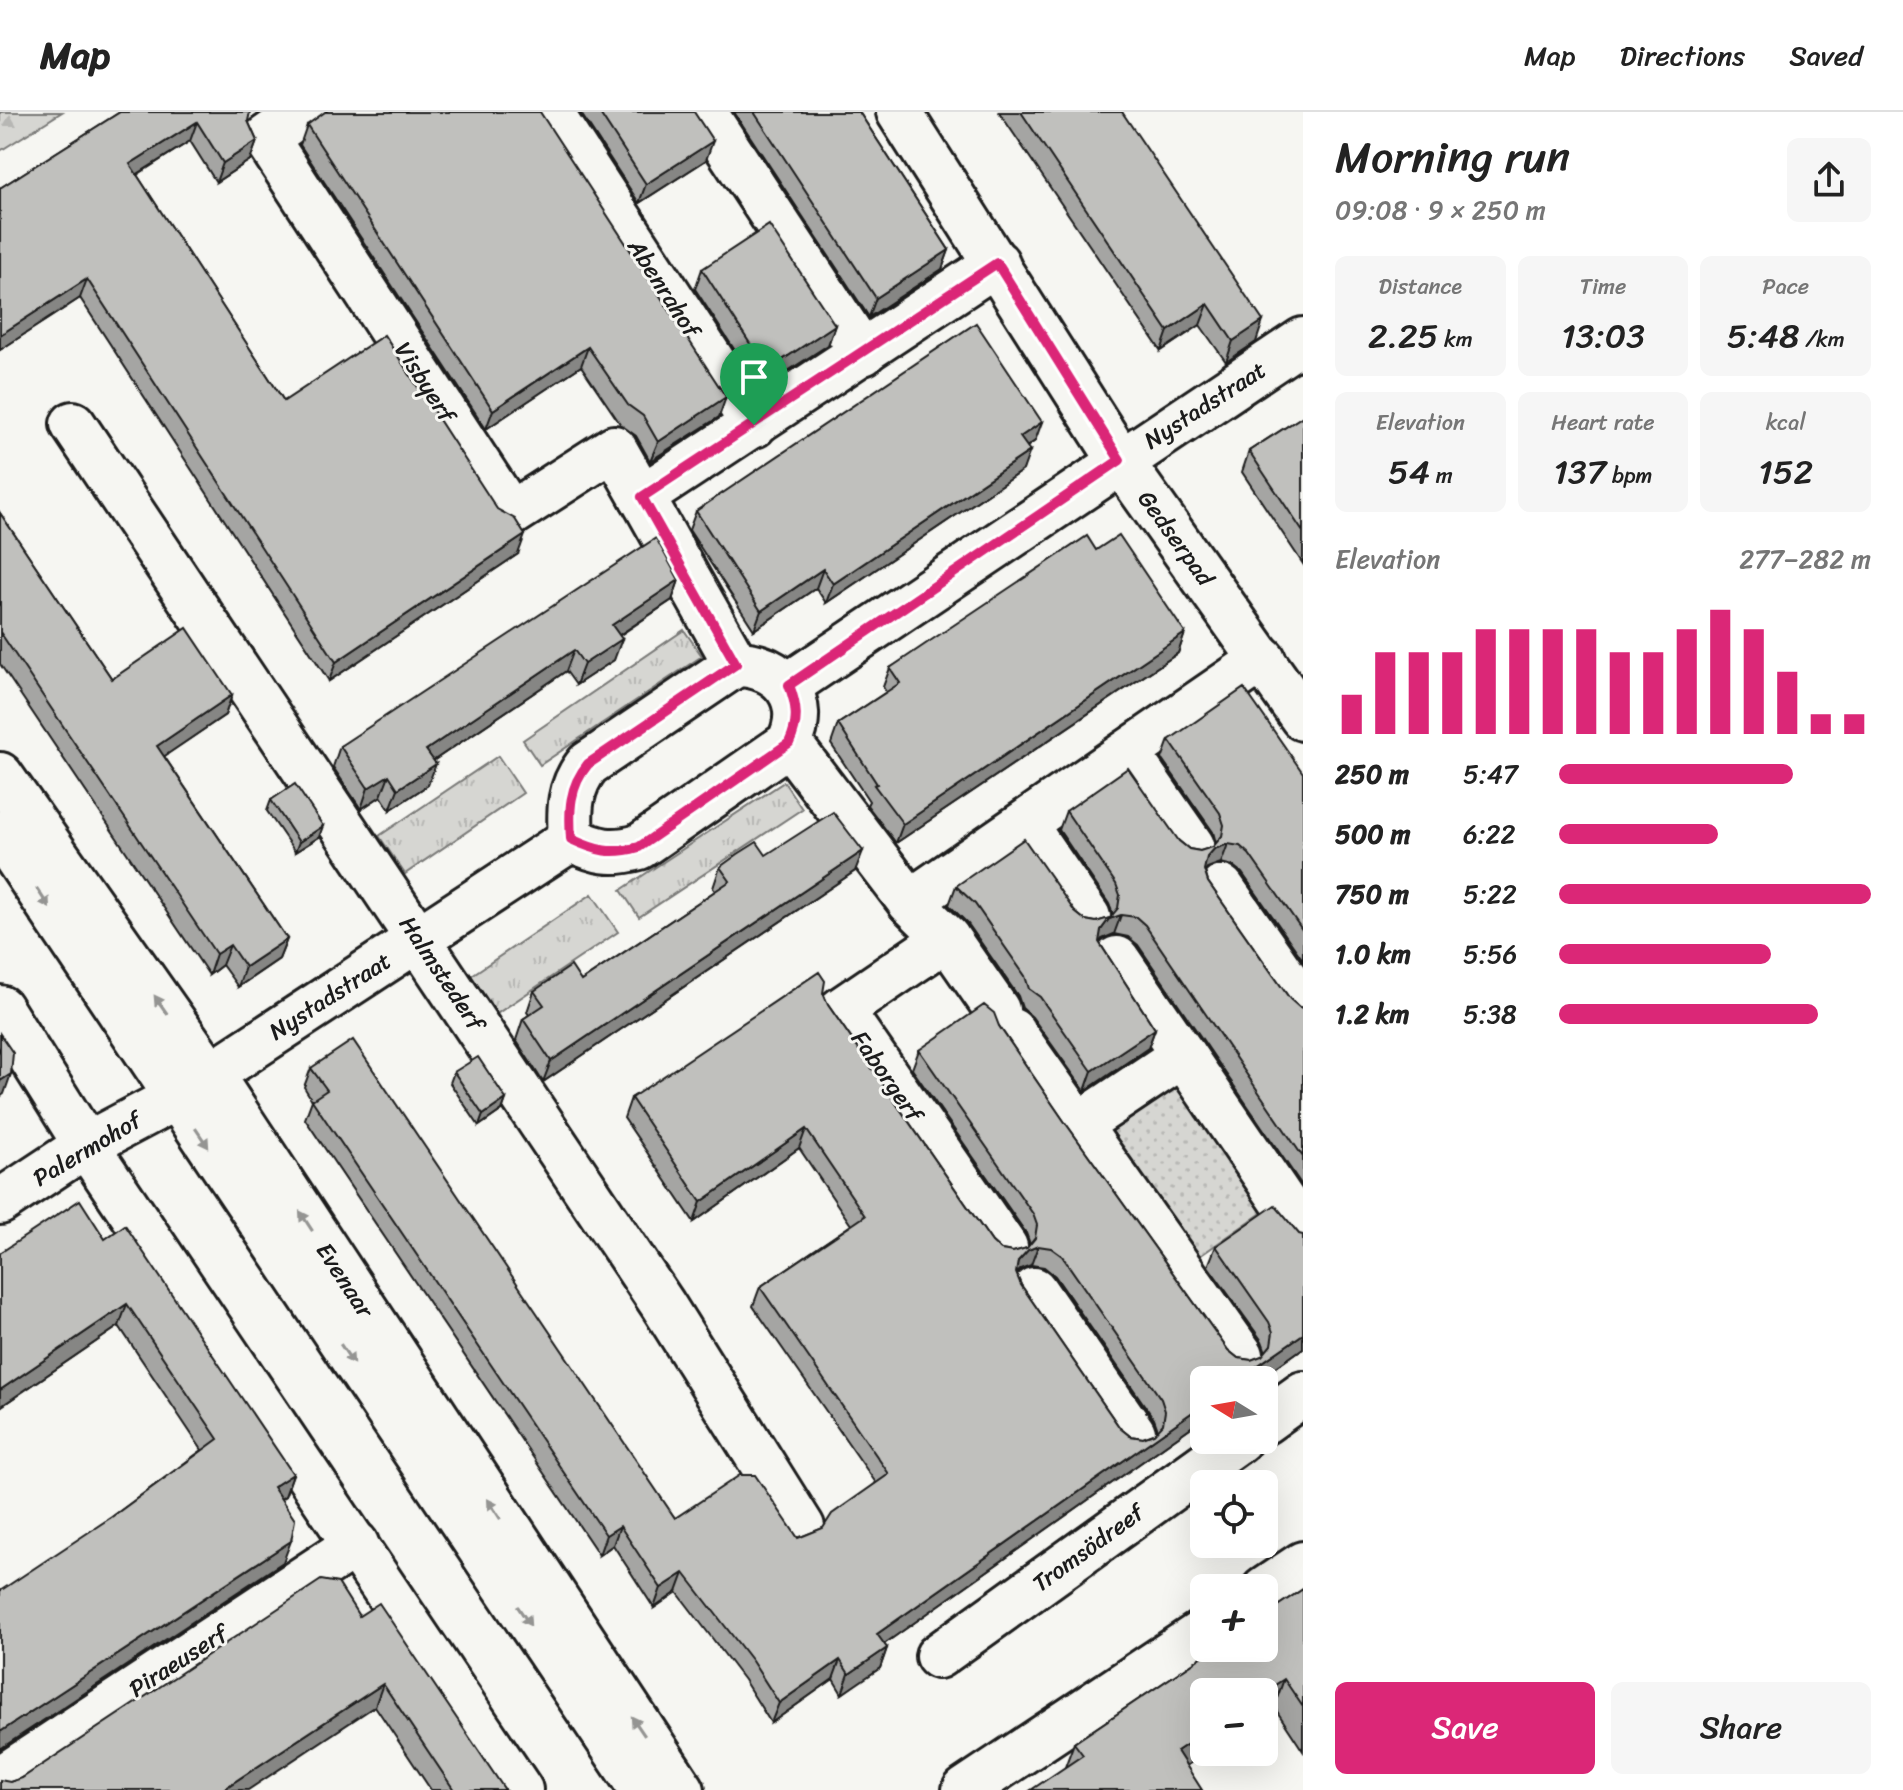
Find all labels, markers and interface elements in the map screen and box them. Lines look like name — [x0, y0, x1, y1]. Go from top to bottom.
text: Map — [40, 22, 110, 89]
text: Map — [1524, 31, 1576, 80]
text: Directions — [1620, 31, 1745, 80]
text: Saved — [1789, 31, 1863, 80]
text: Morning run — [1335, 118, 1570, 196]
button: share — [1787, 138, 1871, 222]
text: 09:08 · 9 × 250 m — [1335, 187, 1546, 233]
street label: Abenrahof — [616, 229, 713, 348]
text: Distance — [1379, 267, 1462, 306]
text: Time — [1580, 267, 1626, 306]
text: Pace — [1762, 267, 1809, 306]
text: 2.25 — [1368, 306, 1438, 366]
text: 13:03 — [1561, 306, 1645, 366]
text: 5:48 — [1727, 306, 1799, 366]
text: km — [1438, 320, 1473, 359]
text: /km — [1799, 320, 1845, 359]
street label: Visbyerf — [383, 333, 468, 433]
pin — [720, 343, 788, 425]
street label: Nystadstraat — [1135, 349, 1275, 461]
icon: arrive — [732, 355, 776, 399]
text: Elevation — [1376, 403, 1465, 442]
text: Heart rate — [1551, 403, 1655, 442]
text: kcal — [1766, 403, 1806, 442]
text: 54 — [1388, 442, 1430, 502]
text: 137 — [1554, 442, 1606, 502]
text: 152 — [1758, 442, 1813, 502]
text: m — [1430, 456, 1453, 495]
text: bpm — [1606, 456, 1652, 495]
street label: Gedserpad — [1127, 481, 1226, 596]
text: Elevation — [1335, 536, 1440, 582]
text: 277–282 m — [1739, 536, 1871, 582]
text: 250 m — [1335, 751, 1409, 797]
text: 5:47 — [1463, 751, 1518, 797]
text: 500 m — [1335, 811, 1410, 857]
text: 6:22 — [1463, 811, 1516, 857]
text: 750 m — [1335, 871, 1409, 917]
text: 5:22 — [1463, 871, 1517, 917]
one-way arrow — [35, 887, 50, 909]
street label: Halmstederf — [388, 907, 498, 1042]
text: 1.0 km — [1335, 931, 1411, 977]
text: 5:56 — [1463, 931, 1517, 977]
street label: Nystadstraat — [260, 940, 400, 1052]
text: 1.2 km — [1335, 991, 1410, 1037]
text: 5:38 — [1463, 991, 1517, 1037]
one-way arrow — [154, 994, 170, 1015]
street label: Faborgerf — [840, 1021, 936, 1133]
street label: Palermohof — [24, 1098, 152, 1198]
one-way arrow — [194, 1128, 209, 1149]
one-way arrow — [299, 1210, 314, 1232]
street label: Evenaar — [305, 1233, 386, 1327]
one-way arrow — [340, 1343, 355, 1364]
north arrow — [1190, 1366, 1278, 1454]
map controls — [1190, 1366, 1278, 1766]
button: locate — [1190, 1470, 1278, 1558]
street label: Tromsödreef — [1023, 1491, 1155, 1603]
one-way arrow — [488, 1498, 502, 1520]
button: + — [1190, 1574, 1278, 1662]
one-way arrow — [516, 1605, 531, 1626]
street label: Piraeuserf — [120, 1611, 239, 1709]
button: − — [1190, 1678, 1278, 1766]
button: Save — [1335, 1682, 1595, 1774]
button: Share — [1611, 1682, 1871, 1774]
one-way arrow — [631, 1715, 646, 1736]

